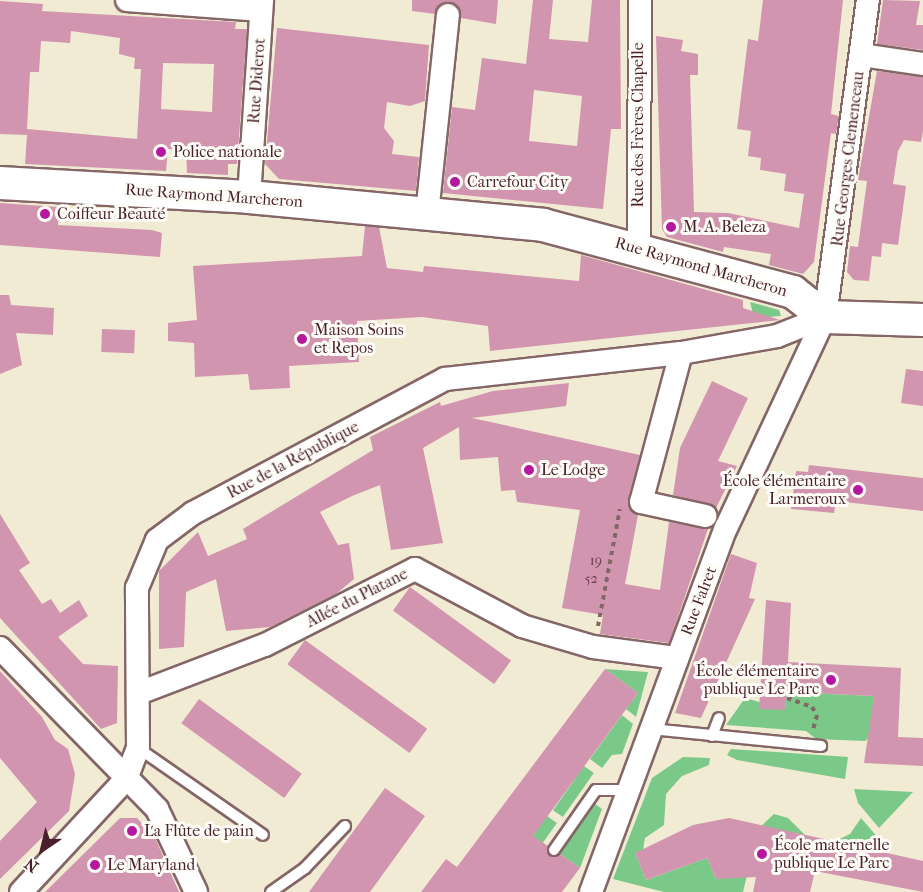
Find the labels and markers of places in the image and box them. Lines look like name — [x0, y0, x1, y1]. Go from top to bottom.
place label: Police nationale — [173, 142, 282, 162]
marker: Police nationale — [154, 145, 168, 159]
place label: Carrefour City — [467, 172, 568, 192]
marker: Carrefour City — [448, 175, 462, 189]
place label: Coiffeur Beauté — [57, 204, 165, 224]
marker: Coiffeur Beauté — [38, 207, 52, 221]
place label: M. A. Beleza — [683, 217, 766, 237]
marker: M. A. Beleza — [664, 220, 678, 234]
place label: Maison Soins et Repos — [314, 320, 404, 358]
marker: Maison Soins et Repos — [295, 332, 309, 346]
place label: Le Lodge — [541, 460, 605, 480]
marker: Le Lodge — [522, 463, 536, 477]
place label: École élémentaire Larmeroux — [723, 471, 846, 509]
marker: École élémentaire Larmeroux — [851, 483, 865, 497]
place label: École élémentaire publique Le Parc — [696, 661, 819, 699]
marker: École élémentaire publique Le Parc — [824, 673, 838, 687]
place label: La Flûte de pain — [144, 821, 254, 841]
marker: La Flûte de pain — [125, 824, 139, 838]
place label: École maternelle publique Le Parc — [774, 835, 889, 873]
marker: École maternelle publique Le Parc — [755, 847, 769, 861]
place label: Le Maryland — [107, 855, 195, 875]
marker: Le Maryland — [88, 858, 102, 872]

